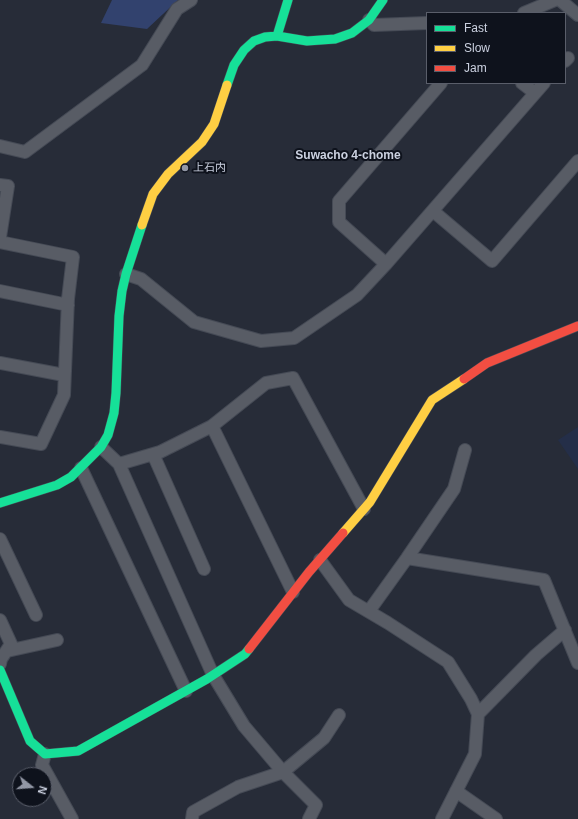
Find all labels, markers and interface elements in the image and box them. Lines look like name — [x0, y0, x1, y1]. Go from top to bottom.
legend — [426, 12, 566, 84]
text: Fast — [464, 21, 487, 35]
text: Slow — [464, 41, 490, 55]
text: Jam — [464, 61, 487, 75]
district label: Suwacho 4-chome — [295, 149, 401, 163]
place label: 上石内 — [193, 161, 226, 175]
marker: 上石内 — [180, 163, 190, 173]
north arrow — [12, 767, 52, 807]
text: N — [36, 785, 49, 796]

